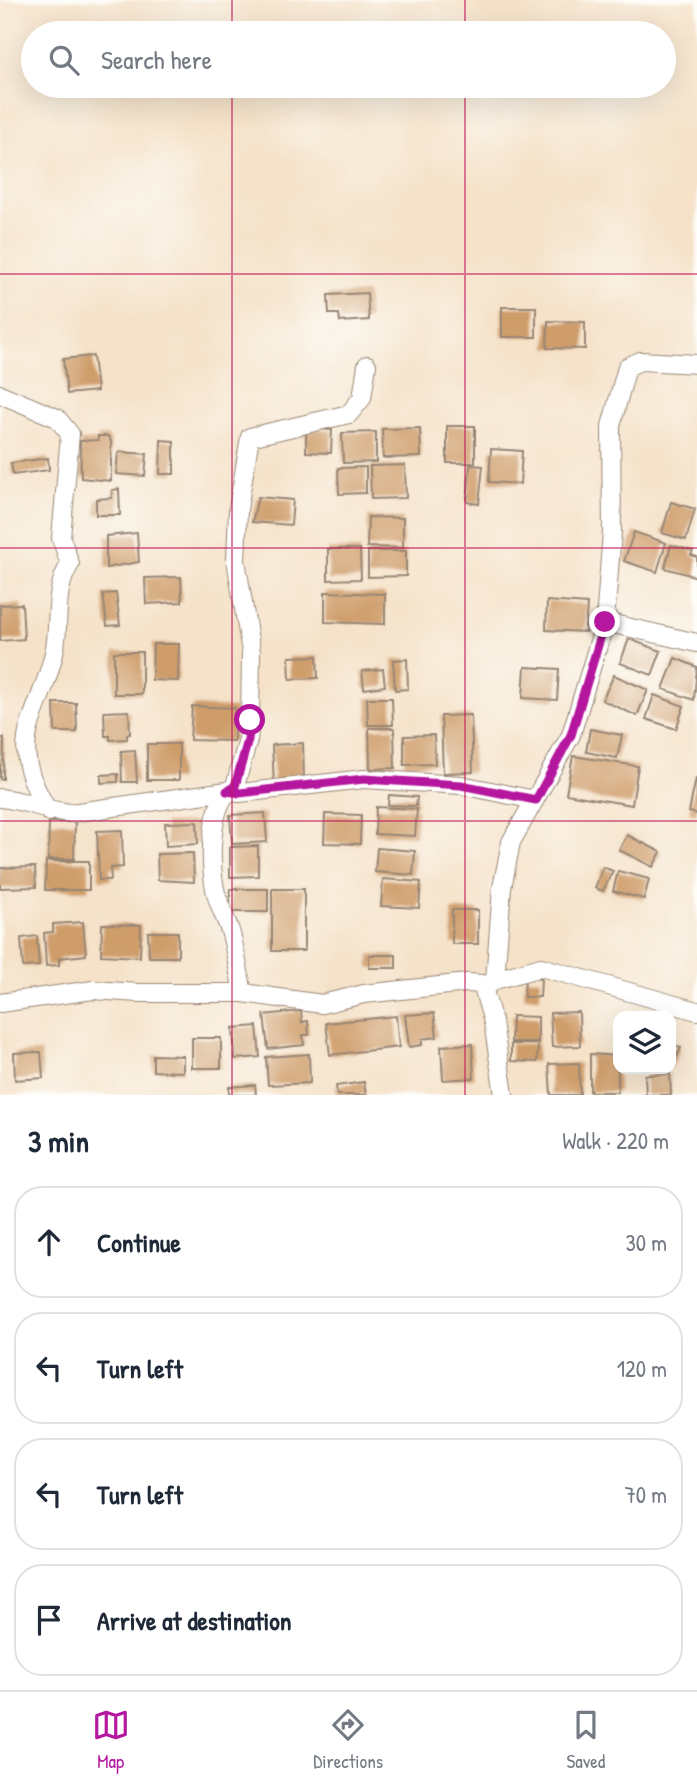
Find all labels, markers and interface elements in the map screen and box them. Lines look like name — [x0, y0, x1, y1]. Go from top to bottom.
search box — [21, 21, 676, 98]
icon: search — [45, 41, 83, 79]
text: Search here — [101, 42, 212, 77]
route end — [589, 606, 620, 637]
route start — [234, 704, 265, 735]
map controls — [613, 1011, 676, 1074]
button: layers — [613, 1011, 676, 1074]
text: 3 min — [28, 1121, 89, 1161]
text: Walk · 220 m — [562, 1125, 669, 1156]
icon: ahead — [30, 1223, 68, 1261]
text: Continue — [97, 1225, 181, 1260]
text: 30 m — [625, 1227, 667, 1258]
icon: left — [30, 1349, 68, 1387]
text: Turn left — [97, 1351, 183, 1386]
text: 120 m — [617, 1353, 667, 1384]
icon: left — [30, 1475, 68, 1513]
text: Turn left — [97, 1477, 183, 1512]
text: 70 m — [624, 1479, 667, 1510]
icon: arrive — [30, 1601, 68, 1639]
text: Arrive at destination — [97, 1603, 292, 1638]
tab: Map — [92, 1706, 130, 1774]
tab: Directions — [313, 1706, 383, 1774]
tab: Saved — [567, 1706, 605, 1774]

